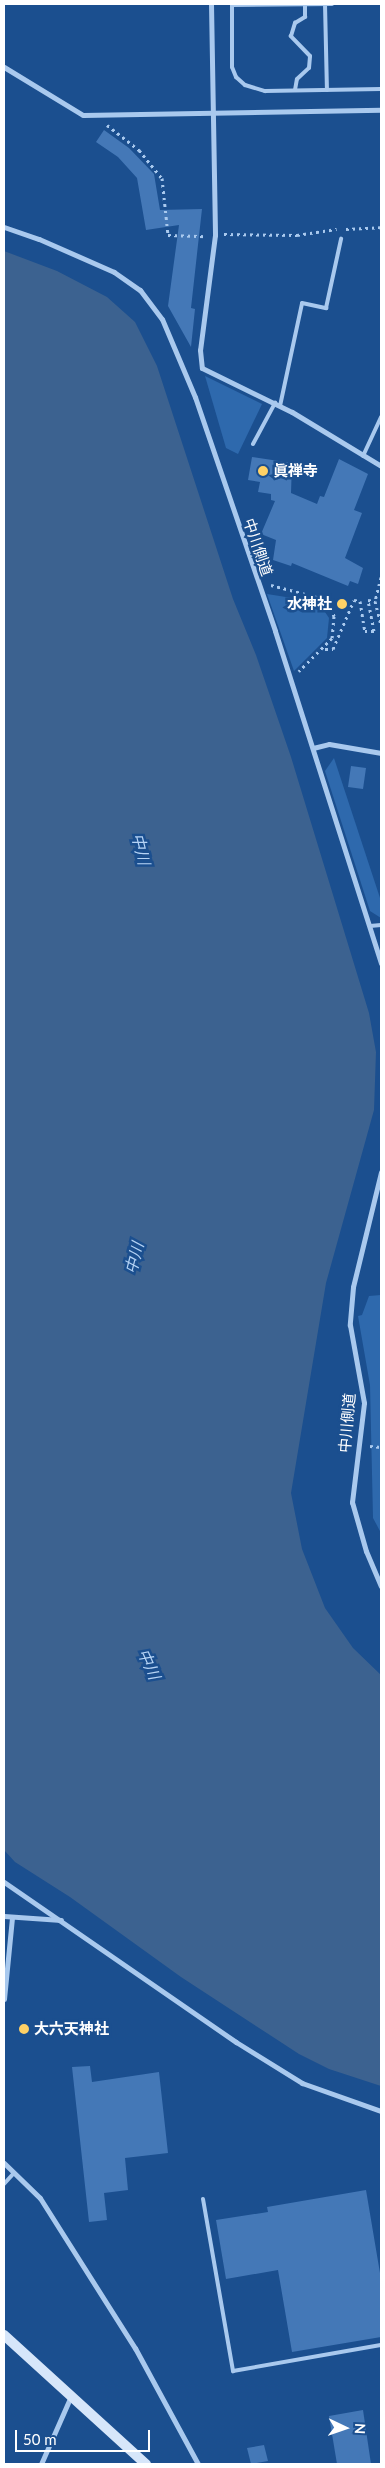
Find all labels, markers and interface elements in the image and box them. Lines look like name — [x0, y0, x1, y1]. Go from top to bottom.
place label: 眞禅寺 — [273, 462, 318, 480]
marker: 眞禅寺 — [257, 465, 269, 477]
street label: 中川側道 — [240, 516, 276, 578]
place label: 水神社 — [287, 595, 332, 613]
marker: 水神社 — [336, 598, 348, 610]
water label: 中川 — [128, 831, 154, 867]
water label: 中川 — [121, 1240, 147, 1276]
street label: 中川側道 — [335, 1392, 359, 1454]
water label: 中川 — [134, 1645, 164, 1683]
place label: 大六天神社 — [34, 2020, 109, 2038]
marker: 大六天神社 — [18, 2023, 30, 2035]
north arrow — [320, 2403, 370, 2453]
scale bar — [18, 2420, 152, 2452]
text: N — [352, 2423, 369, 2435]
text: 50 m — [23, 2430, 57, 2448]

